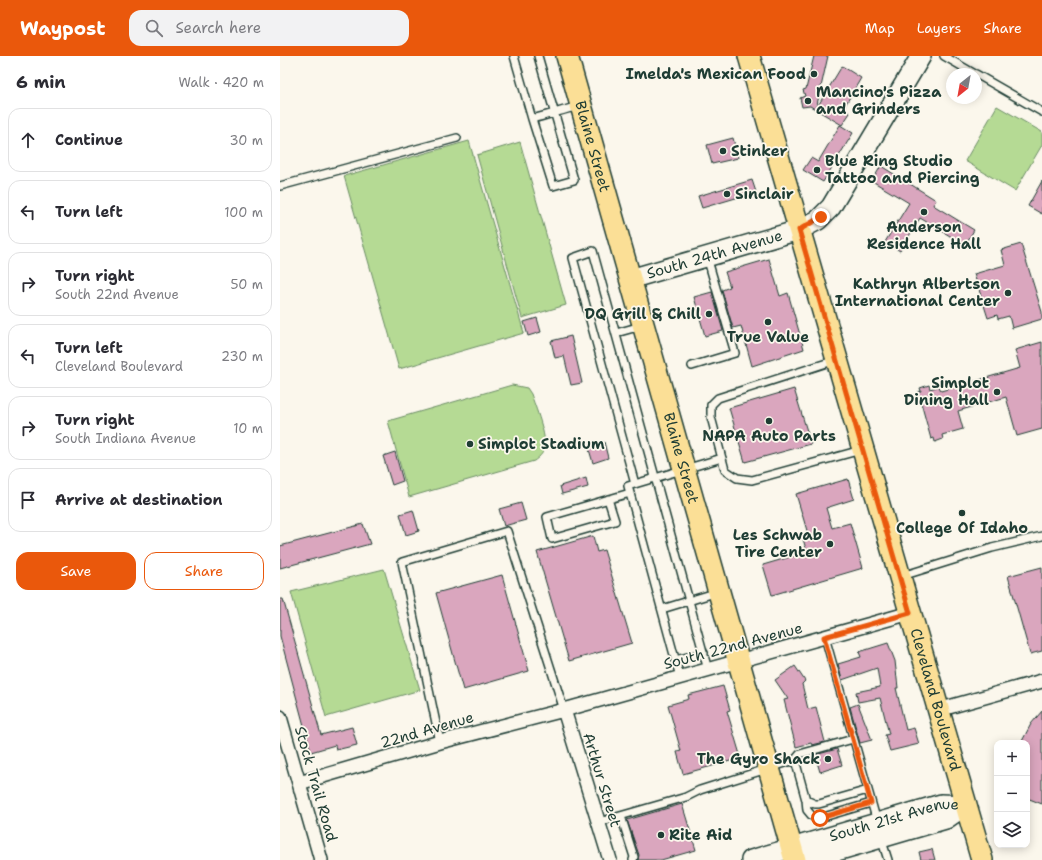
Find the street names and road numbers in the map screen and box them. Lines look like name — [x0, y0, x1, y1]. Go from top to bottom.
street label: Blaine Street — [570, 99, 615, 194]
street label: South 24th Avenue — [644, 225, 785, 284]
street label: Blaine Street — [659, 410, 703, 506]
street label: South 22nd Avenue — [661, 618, 805, 674]
street label: Cleveland Boulevard — [905, 626, 966, 774]
street label: 22nd Avenue — [378, 707, 476, 753]
street label: Stock Trail Road — [290, 724, 342, 844]
street label: Arthur Street — [578, 730, 626, 830]
street label: South 21st Avenue — [827, 794, 959, 846]

